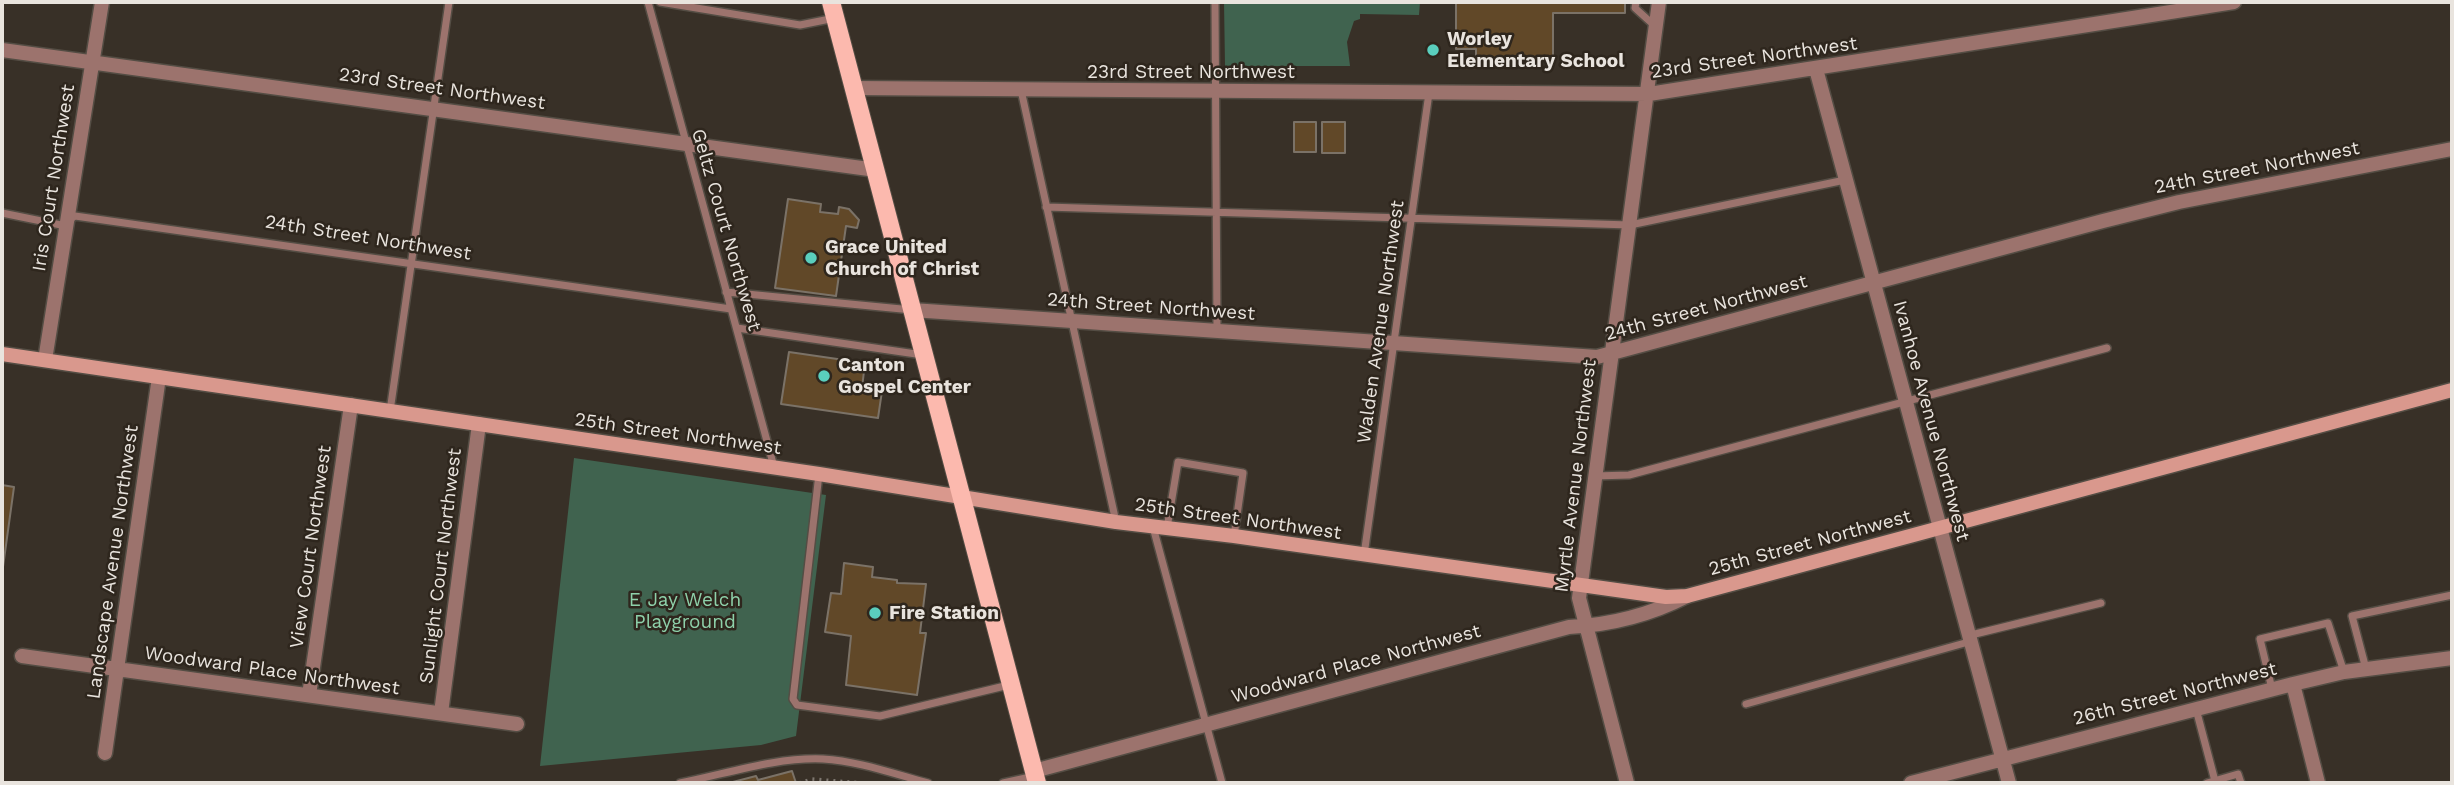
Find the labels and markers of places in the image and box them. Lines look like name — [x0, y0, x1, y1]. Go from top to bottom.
place label: Worley Elementary School — [1447, 28, 1624, 72]
marker: Worley Elementary School — [1425, 42, 1441, 58]
place label: Grace United Church of Christ — [825, 236, 979, 280]
marker: Grace United Church of Christ — [803, 250, 819, 266]
place label: Canton Gospel Center — [838, 354, 971, 398]
marker: Canton Gospel Center — [816, 368, 832, 384]
place label: Fire Station — [889, 602, 999, 624]
marker: Fire Station — [867, 605, 883, 621]

